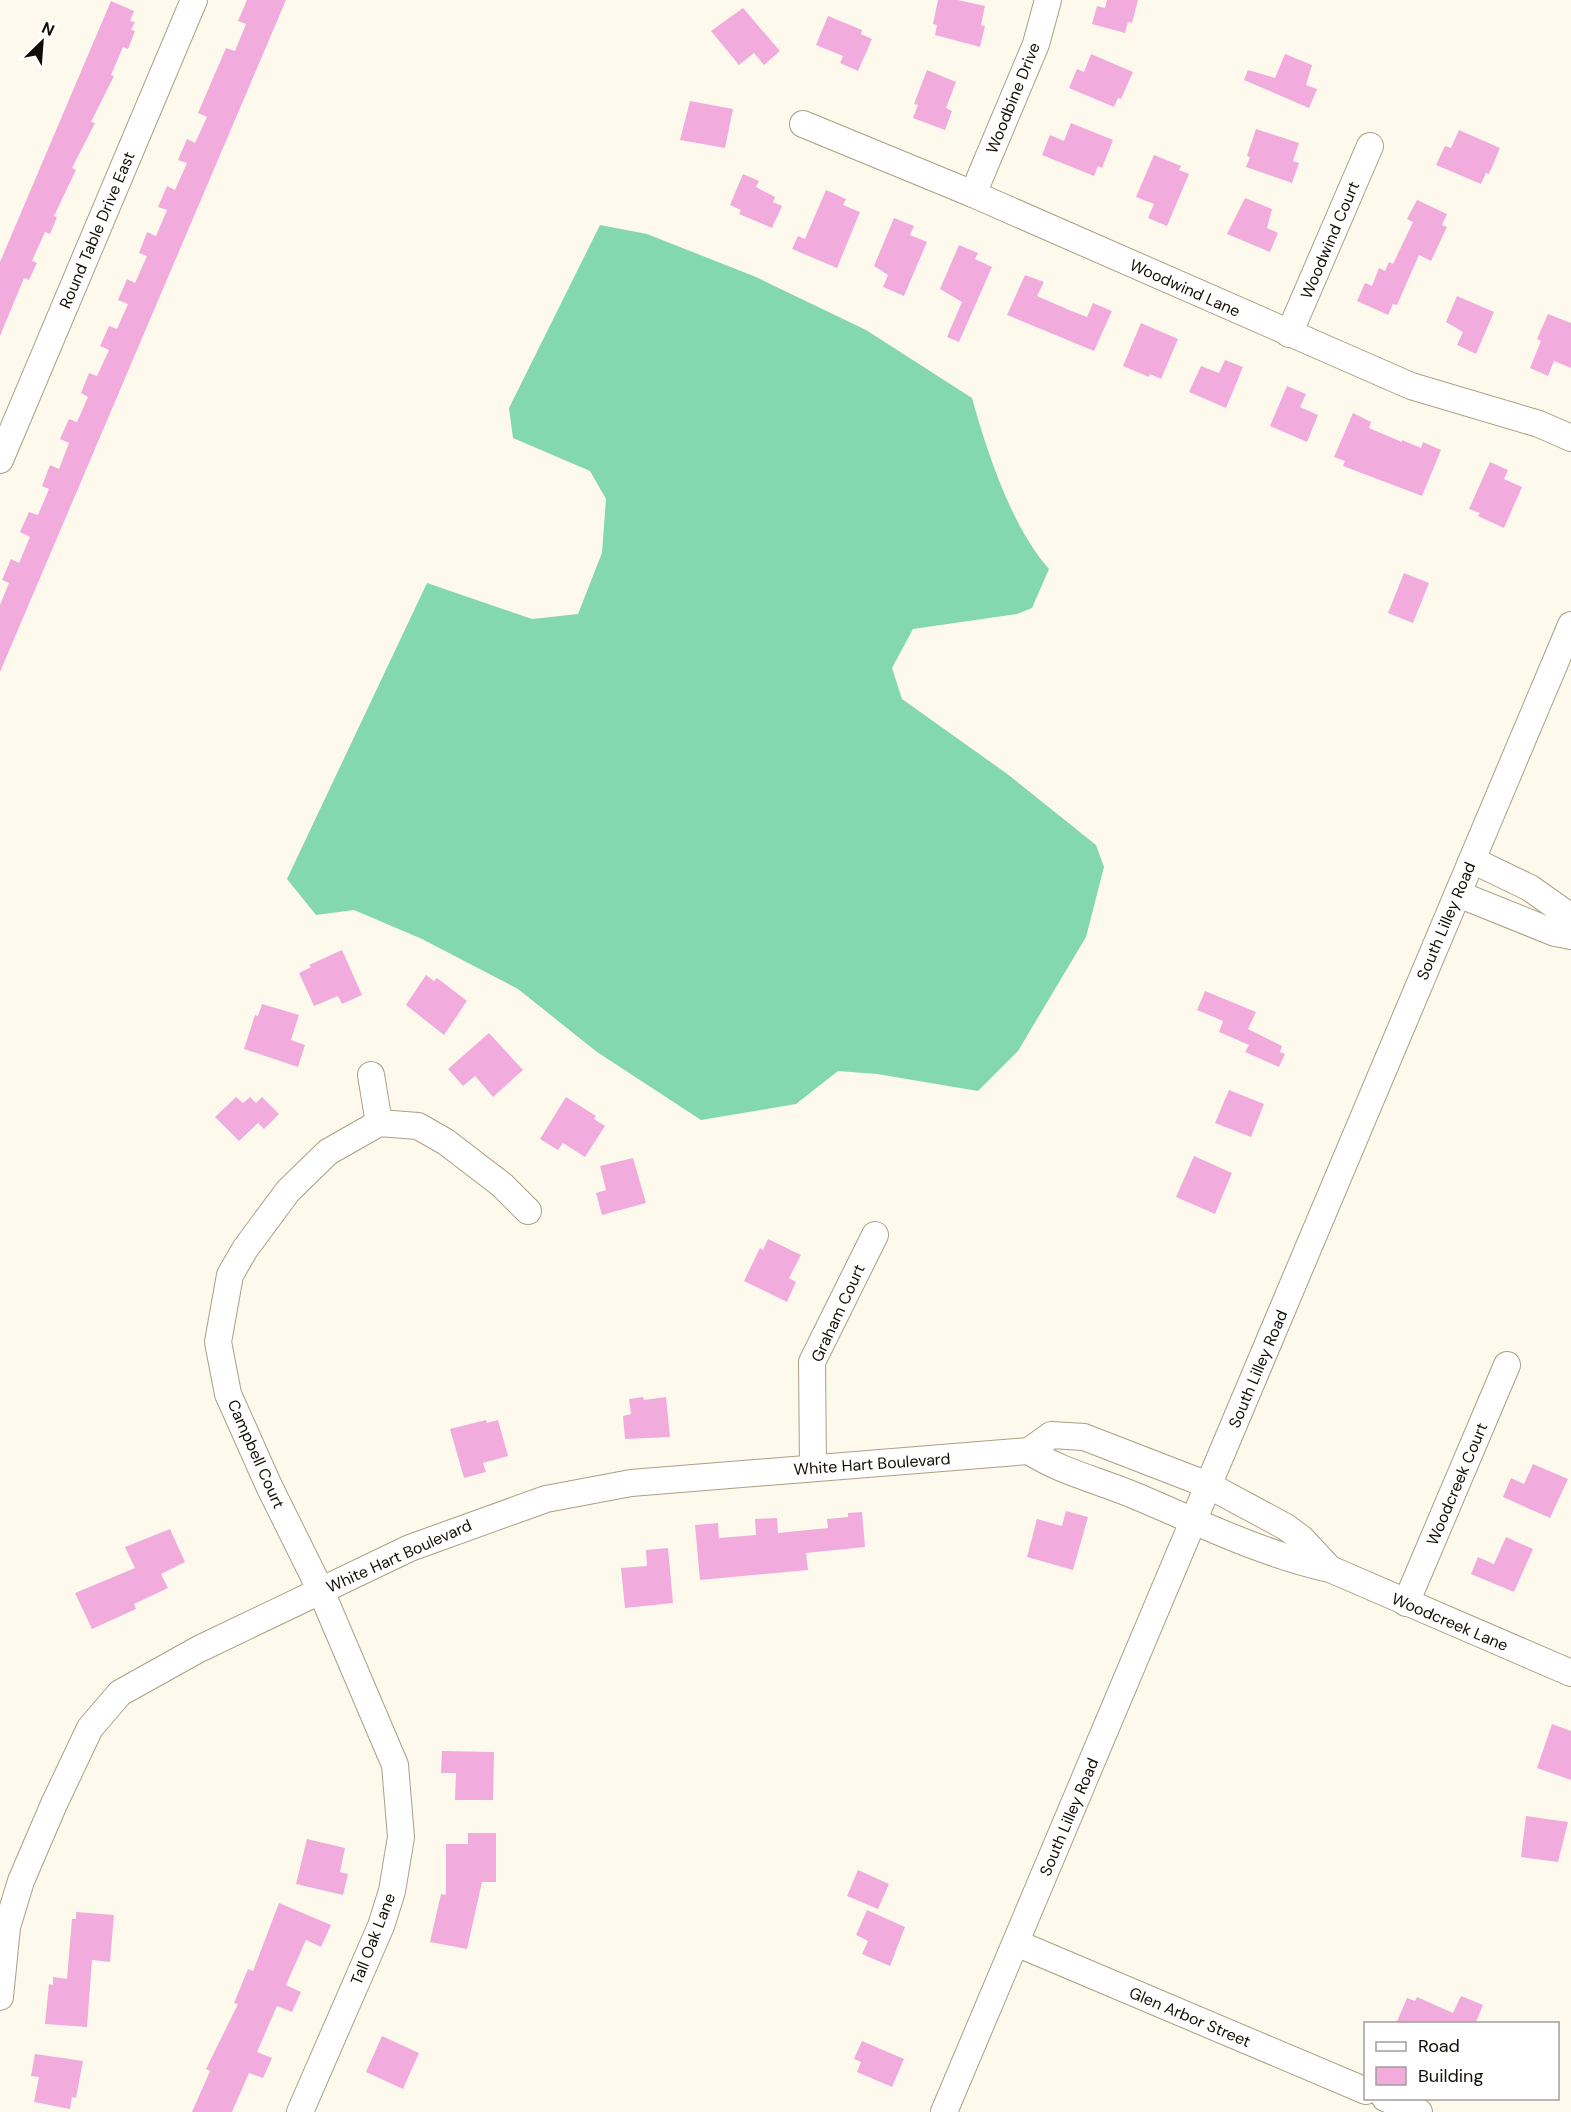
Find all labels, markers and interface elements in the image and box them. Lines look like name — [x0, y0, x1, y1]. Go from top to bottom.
north arrow — [12, 12, 72, 72]
text: N — [38, 17, 58, 41]
street label: Woodbine Drive — [981, 39, 1045, 157]
street label: Round Table Drive East — [54, 148, 140, 312]
street label: Woodwind Court — [1296, 178, 1364, 302]
street label: Woodwind Lane — [1127, 254, 1243, 322]
street label: South Lilley Road — [1412, 859, 1480, 983]
street label: Graham Court — [806, 1261, 870, 1365]
street label: South Lilley Road — [1224, 1307, 1292, 1431]
street label: Campbell Court — [223, 1396, 289, 1512]
street label: Woodcreek Court — [1422, 1419, 1492, 1549]
street label: White Hart Boulevard — [793, 1448, 951, 1480]
street label: White Hart Boulevard — [323, 1514, 475, 1598]
street label: Woodcreek Lane — [1389, 1588, 1511, 1656]
street label: South Lilley Road — [1035, 1755, 1103, 1879]
street label: Tall Oak Lane — [346, 1890, 400, 1988]
street label: Glen Arbor Street — [1126, 1982, 1254, 2052]
legend — [1364, 2022, 1559, 2100]
text: Road — [1418, 2034, 1460, 2058]
text: Building — [1418, 2064, 1483, 2088]

